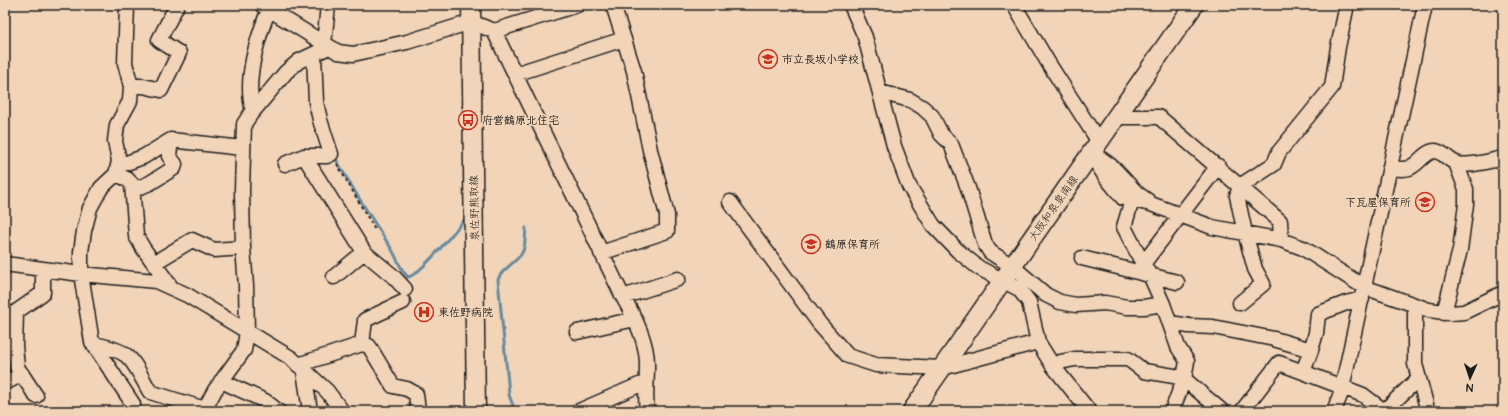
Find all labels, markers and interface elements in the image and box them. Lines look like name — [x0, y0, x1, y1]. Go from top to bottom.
school or university icon: 市立長坂小学校 — [757, 48, 779, 70]
place label: 市立長坂小学校 — [782, 52, 859, 67]
bus stop icon: 府営鶴原北住宅 — [457, 109, 479, 131]
place label: 府営鶴原北住宅 — [482, 113, 559, 128]
street label: 大阪和泉泉南線 — [1025, 172, 1082, 244]
street label: 泉佐野熊取線 — [466, 175, 483, 241]
school or university icon: 下瓦屋保育所 — [1414, 191, 1436, 213]
place label: 下瓦屋保育所 — [1345, 195, 1411, 210]
school or university icon: 鶴原保育所 — [800, 233, 822, 255]
place label: 鶴原保育所 — [825, 237, 880, 252]
hospital icon: 東佐野病院 — [413, 301, 435, 323]
place label: 東佐野病院 — [438, 305, 493, 320]
north arrow — [1450, 358, 1490, 398]
text: N — [1466, 380, 1473, 395]

